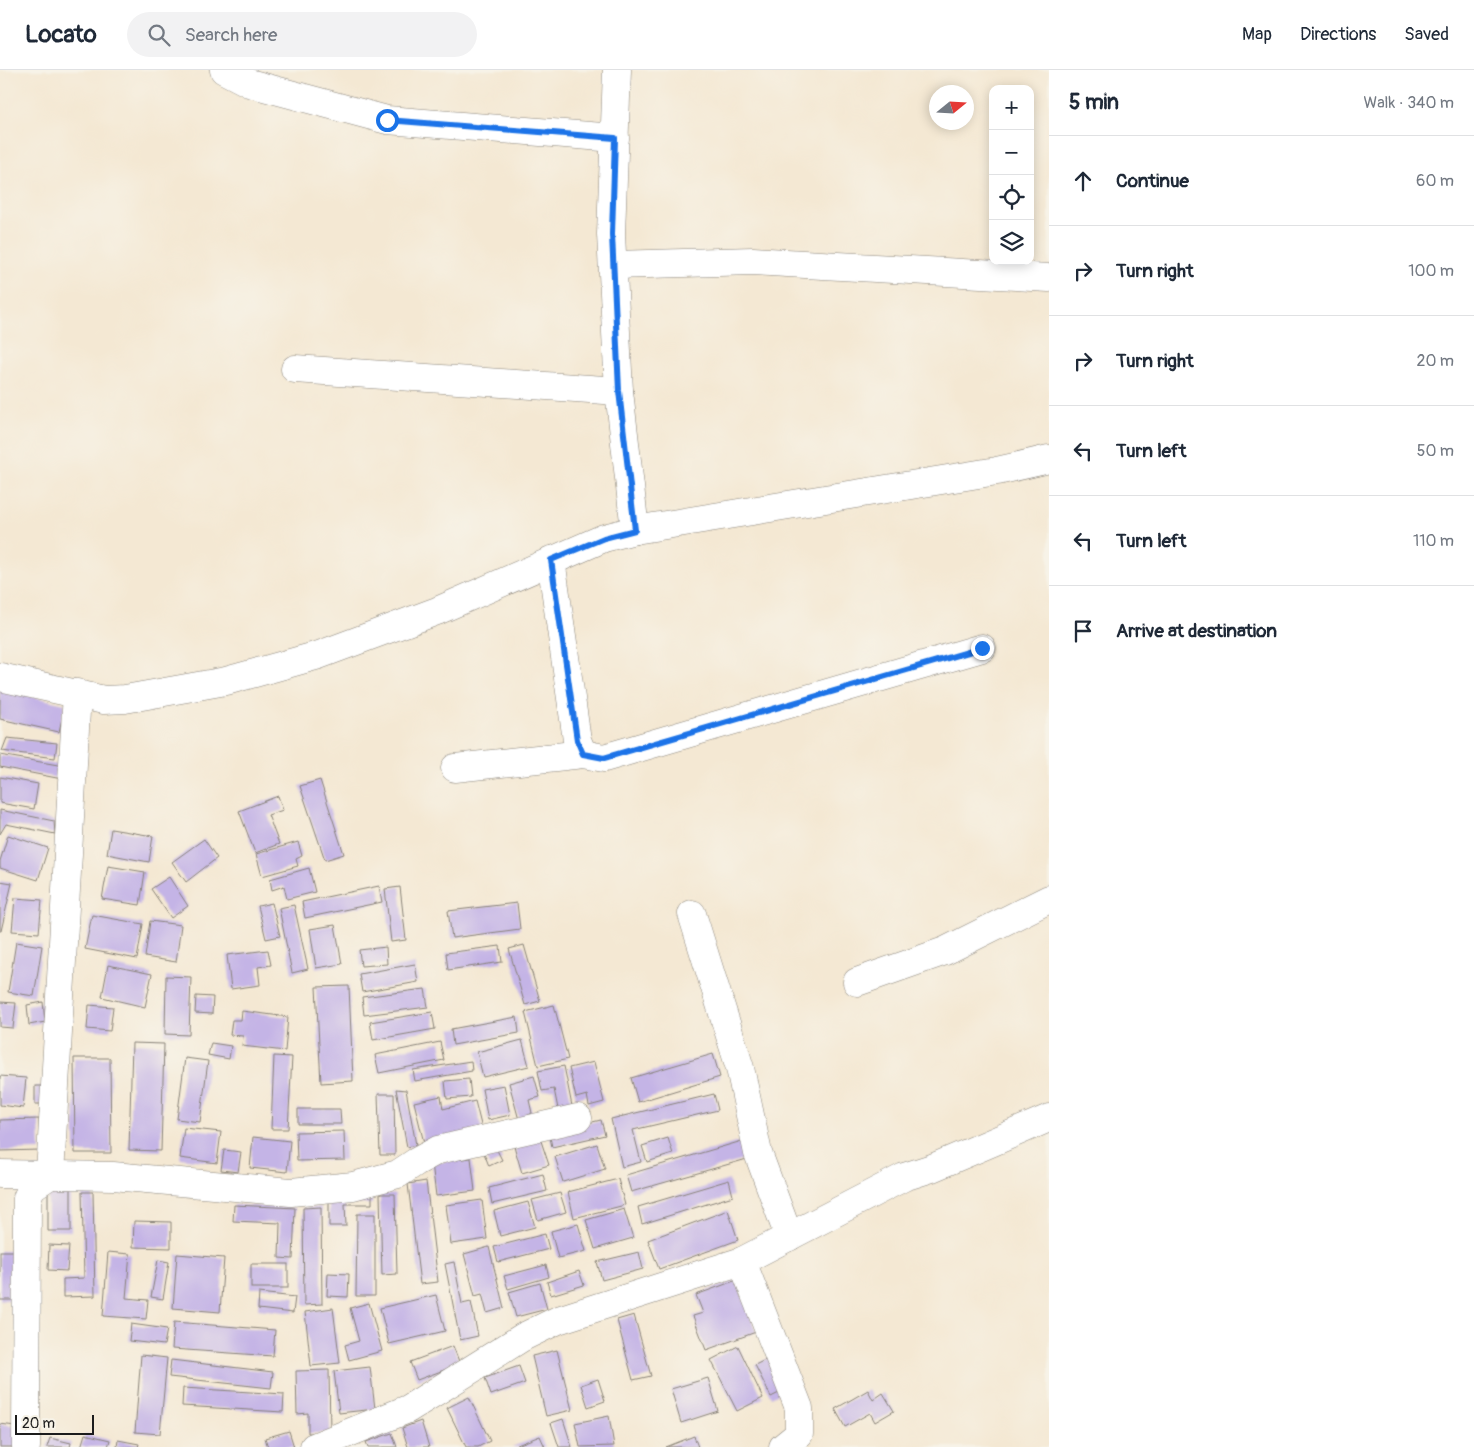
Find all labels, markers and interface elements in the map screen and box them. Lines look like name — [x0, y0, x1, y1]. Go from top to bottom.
search box — [127, 12, 477, 57]
text: Locato — [25, 20, 97, 49]
icon: search — [145, 21, 173, 49]
text: Search here — [185, 23, 277, 47]
text: Map — [1242, 23, 1272, 46]
text: Directions — [1300, 23, 1376, 46]
text: Saved — [1404, 23, 1449, 46]
north arrow — [929, 85, 974, 130]
map controls — [989, 85, 1034, 265]
button: + — [989, 85, 1034, 130]
text: 5 min — [1069, 89, 1119, 116]
text: Walk · 340 m — [1363, 93, 1454, 113]
route start — [376, 109, 399, 132]
button: − — [989, 130, 1034, 175]
icon: ahead — [1069, 167, 1097, 195]
text: Continue — [1116, 169, 1189, 193]
text: 60 m — [1416, 171, 1454, 191]
button: locate — [989, 175, 1034, 220]
button: layers — [989, 220, 1034, 265]
icon: right — [1069, 257, 1097, 285]
text: Turn right — [1116, 259, 1194, 283]
text: 100 m — [1408, 261, 1454, 281]
icon: right — [1069, 347, 1097, 375]
text: Turn right — [1116, 349, 1194, 373]
text: 20 m — [1416, 351, 1454, 371]
icon: left — [1069, 437, 1097, 465]
text: Turn left — [1116, 439, 1186, 463]
text: 50 m — [1417, 441, 1454, 461]
icon: left — [1069, 527, 1097, 555]
text: Turn left — [1116, 529, 1186, 553]
text: 110 m — [1413, 531, 1454, 551]
icon: arrive — [1069, 617, 1097, 645]
text: Arrive at destination — [1116, 619, 1277, 643]
route end — [971, 637, 994, 660]
scale bar — [15, 1412, 94, 1435]
text: 20 m — [22, 1415, 55, 1432]

